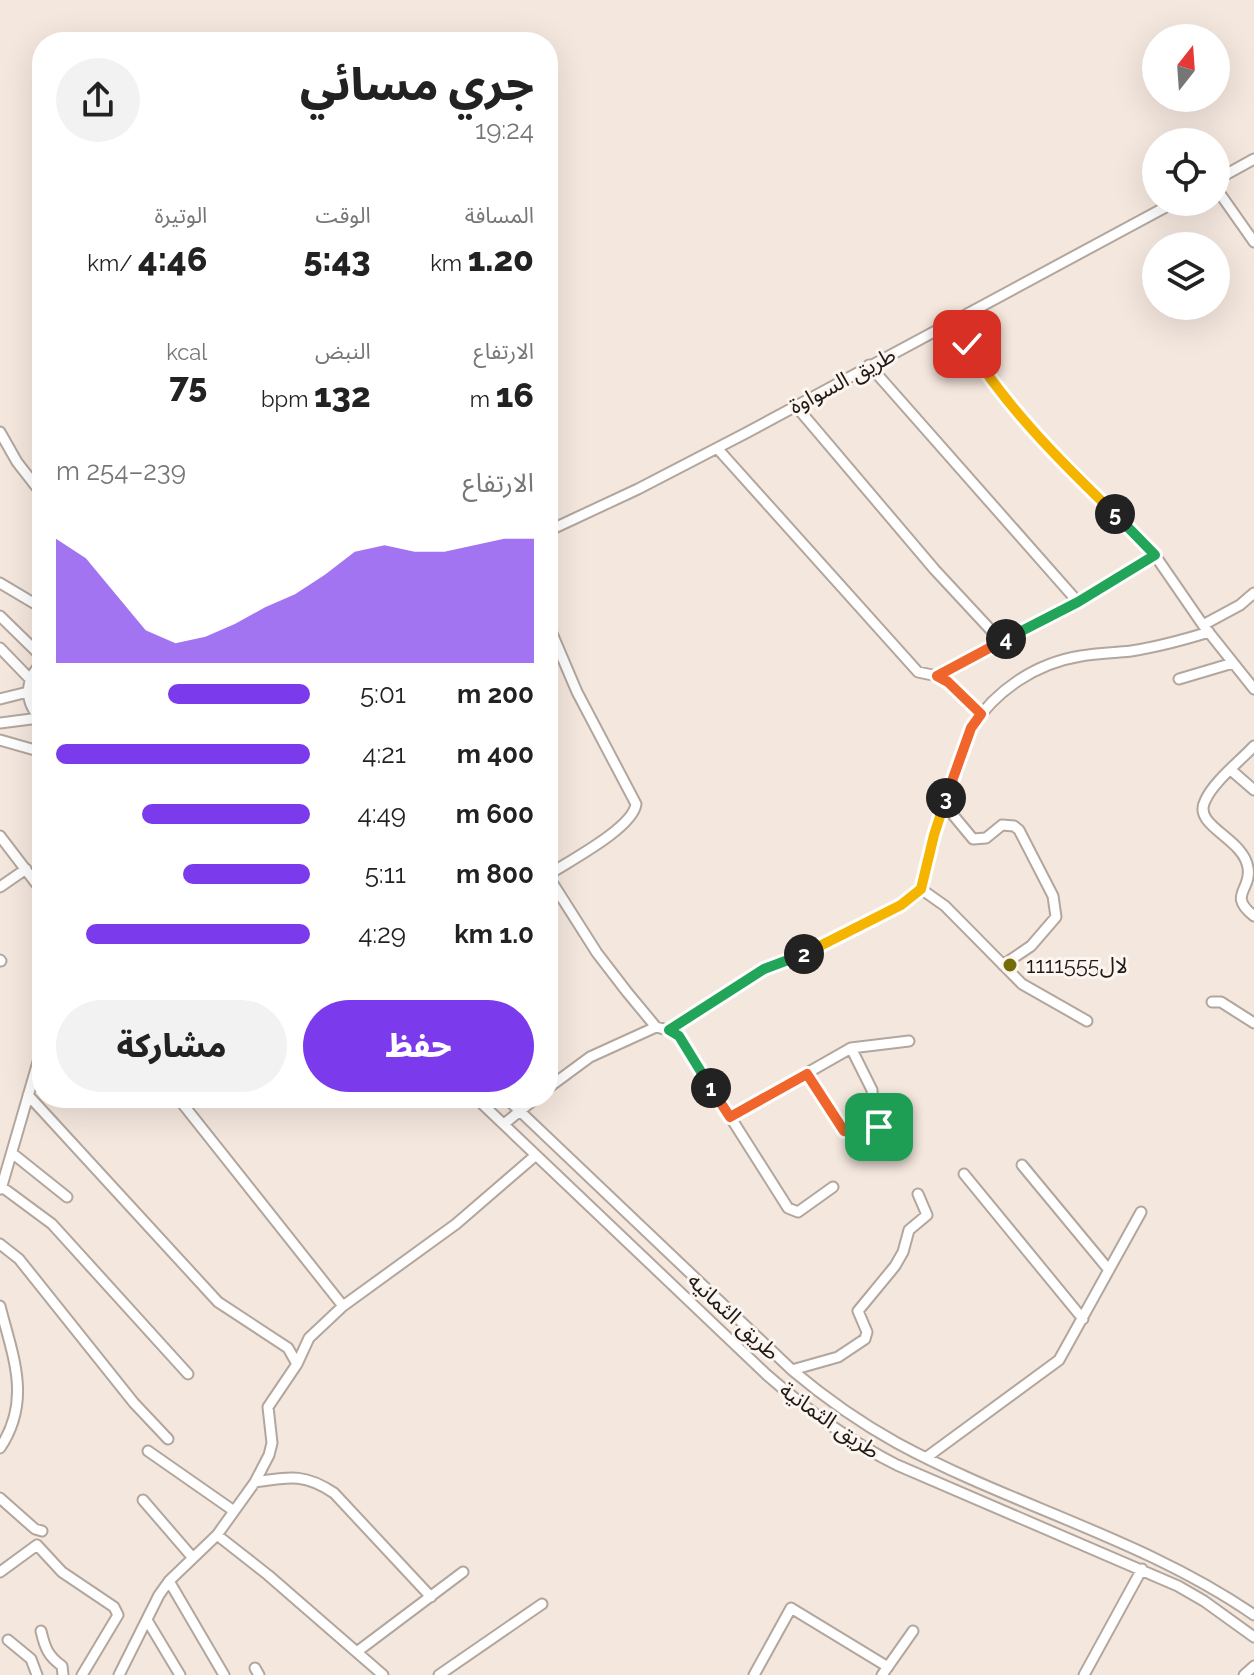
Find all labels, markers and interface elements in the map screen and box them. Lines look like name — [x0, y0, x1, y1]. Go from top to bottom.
north arrow — [1142, 24, 1230, 112]
map controls — [1142, 24, 1230, 320]
button: share — [56, 58, 140, 142]
text: جري مسائي — [300, 59, 534, 110]
text: 19:24 — [475, 115, 534, 145]
button: locate — [1142, 128, 1230, 216]
text: الوتيرة — [154, 202, 207, 228]
text: الوقت — [315, 202, 371, 228]
text: المسافة — [465, 202, 534, 228]
button: layers — [1142, 232, 1230, 320]
text: 4:46 — [138, 239, 207, 279]
text: 5:43 — [303, 239, 371, 279]
text: 1.20 — [468, 239, 534, 279]
text: /km — [87, 250, 138, 276]
text: km — [430, 250, 468, 276]
pin — [933, 310, 1001, 378]
icon: check — [945, 322, 989, 366]
text: النبض — [315, 338, 371, 364]
text: الارتفاع — [474, 338, 534, 364]
text: kcal — [166, 339, 207, 365]
street label: طريق السواوة — [784, 341, 900, 420]
text: 75 — [169, 365, 207, 405]
text: 132 — [314, 375, 371, 415]
text: 16 — [496, 375, 534, 415]
text: bpm — [261, 386, 314, 412]
text: m — [470, 386, 496, 412]
text: 239–254 m — [56, 456, 186, 486]
text: الارتفاع — [463, 468, 534, 498]
pin: 5 — [1095, 494, 1135, 534]
text: 5 — [1109, 501, 1121, 527]
pin: 4 — [986, 619, 1026, 659]
text: 4 — [1000, 626, 1012, 652]
text: 5:01 — [360, 679, 406, 709]
text: 200 m — [457, 679, 534, 709]
text: 4:21 — [362, 739, 406, 769]
text: 400 m — [457, 739, 534, 769]
pin: 3 — [926, 778, 966, 818]
text: 3 — [940, 785, 952, 811]
text: 4:49 — [357, 799, 406, 829]
text: 600 m — [456, 799, 534, 829]
text: 5:11 — [365, 859, 406, 889]
text: 800 m — [456, 859, 534, 889]
text: 4:29 — [358, 919, 406, 949]
text: 1.0 km — [454, 919, 534, 949]
pin: 2 — [784, 934, 824, 974]
text: 2 — [798, 941, 810, 967]
place label: 1111555لال — [1026, 952, 1128, 978]
marker: 1111555لال — [1001, 956, 1019, 974]
button: مشاركة — [56, 1000, 287, 1092]
button: حفظ — [303, 1000, 534, 1092]
pin: 1 — [691, 1068, 731, 1108]
text: 1 — [706, 1075, 716, 1101]
pin — [845, 1093, 913, 1161]
icon: arrive — [857, 1105, 901, 1149]
street label: طريق الثمانيه — [682, 1267, 785, 1366]
street label: طريق الثمانية — [774, 1376, 885, 1465]

